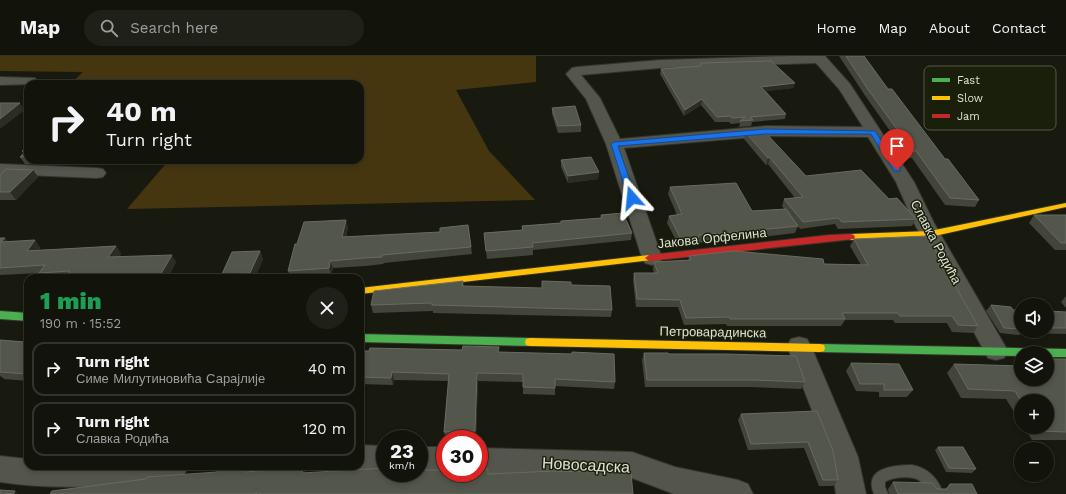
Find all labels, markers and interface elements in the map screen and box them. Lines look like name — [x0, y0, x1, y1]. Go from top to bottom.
search box — [84, 10, 364, 46]
text: Map — [20, 16, 60, 39]
icon: search — [98, 17, 120, 39]
text: Search here — [130, 19, 218, 37]
text: Home — [816, 20, 856, 36]
text: Map — [878, 20, 907, 36]
text: About — [929, 20, 970, 36]
text: Contact — [992, 20, 1046, 36]
legend — [924, 66, 1056, 130]
text: Fast — [957, 74, 980, 87]
text: Slow — [957, 92, 983, 105]
text: 40 m — [106, 95, 176, 128]
icon: right — [40, 96, 92, 148]
text: Jam — [957, 110, 980, 123]
text: Turn right — [106, 129, 192, 150]
pin — [880, 129, 914, 170]
icon: arrive — [886, 135, 908, 157]
position arrow — [611, 177, 653, 219]
street label: Славка Родића — [908, 197, 965, 287]
street label: Јакова Орфелина — [657, 225, 768, 251]
text: 1 min — [40, 287, 102, 315]
button: close — [306, 287, 348, 329]
map controls — [1014, 298, 1054, 482]
button: sound — [1014, 298, 1054, 338]
text: 190 m · 15:52 — [40, 316, 121, 331]
street label: Петроварадинска — [660, 324, 767, 340]
button: layers — [1014, 346, 1054, 386]
text: Turn right — [76, 353, 149, 371]
icon: right — [42, 358, 64, 380]
text: 40 m — [308, 360, 346, 378]
text: Симе Милутиновића Сарајлије — [76, 371, 265, 386]
button: + — [1014, 394, 1054, 434]
text: Turn right — [76, 413, 149, 431]
icon: right — [42, 418, 64, 440]
text: 120 m — [303, 420, 346, 438]
speed limit sign: 30 — [436, 430, 488, 482]
text: Славка Родића — [76, 431, 169, 446]
text: 23 — [390, 439, 414, 463]
button: − — [1014, 442, 1054, 482]
street label: Новосадска — [541, 453, 631, 477]
text: km/h — [389, 460, 415, 471]

